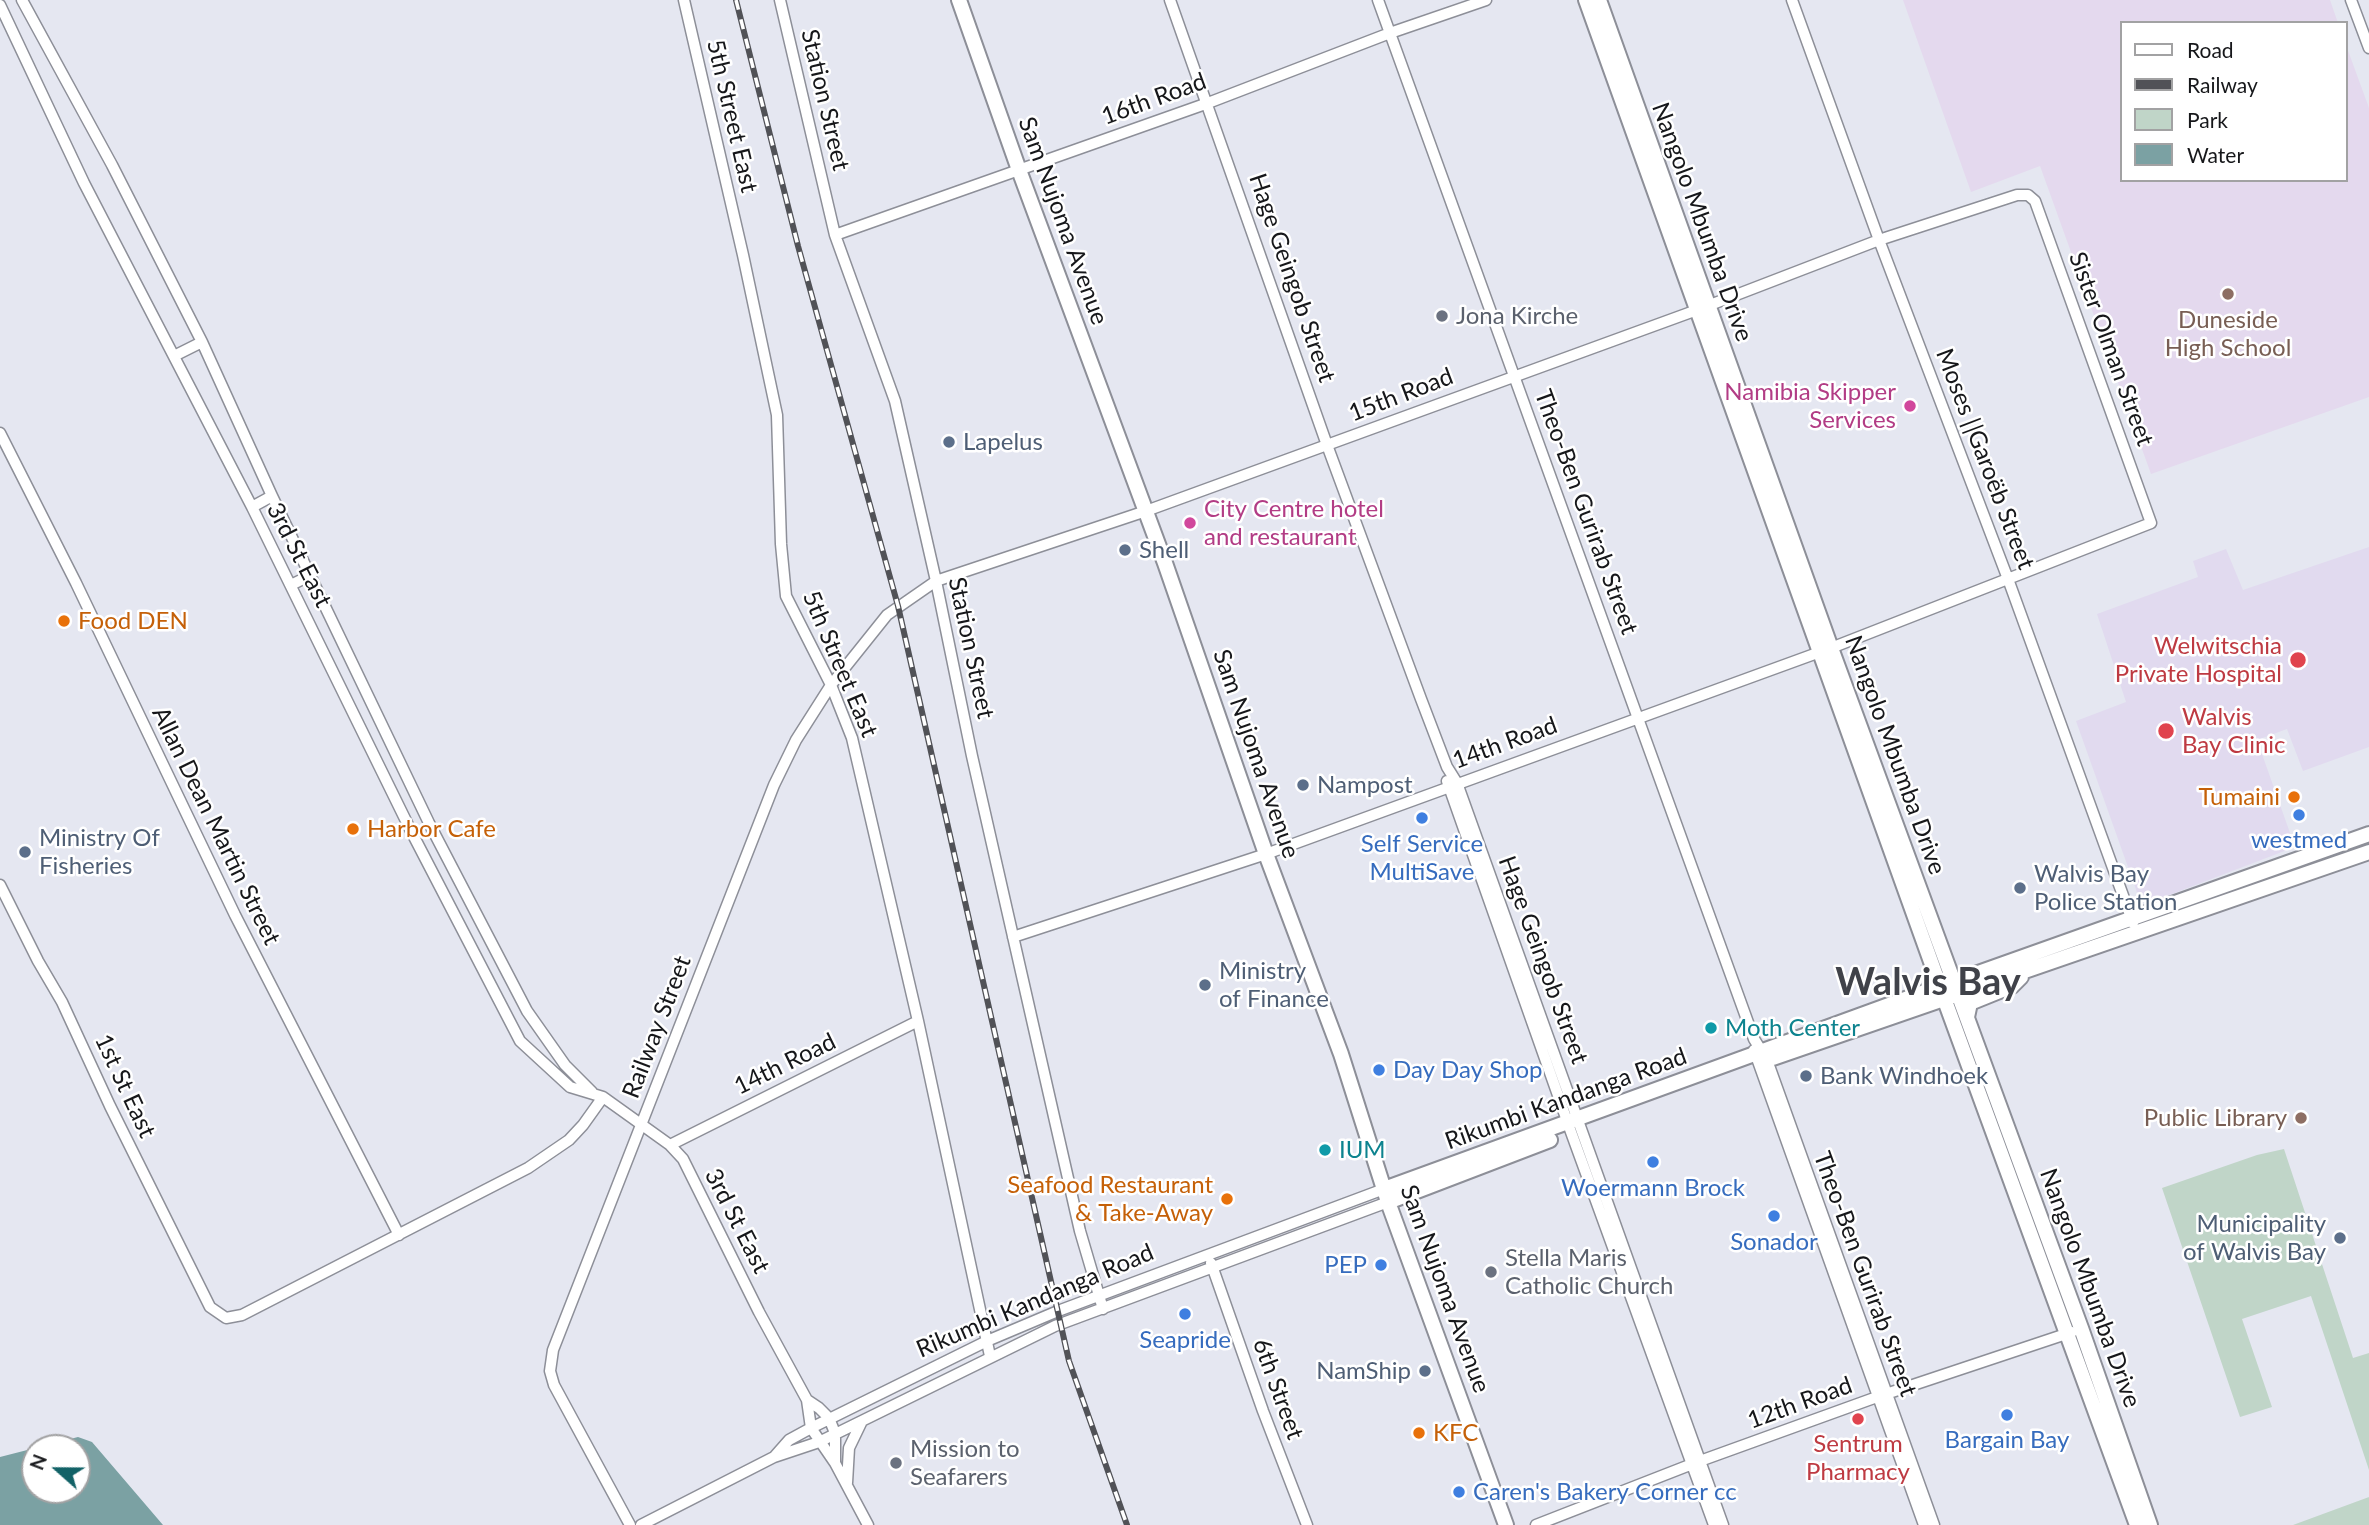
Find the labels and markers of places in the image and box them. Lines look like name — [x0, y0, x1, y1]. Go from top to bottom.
marker: Duneside High School — [2220, 286, 2236, 302]
place label: Jona Kirche — [1456, 302, 1578, 330]
place label: Duneside High School — [2165, 306, 2291, 362]
marker: Jona Kirche — [1434, 308, 1450, 324]
place label: Namibia Skipper Services — [1724, 378, 1896, 434]
marker: Namibia Skipper Services — [1902, 398, 1918, 414]
place label: Lapelus — [963, 428, 1043, 456]
marker: Lapelus — [941, 434, 957, 450]
place label: City Centre hotel and restaurant — [1204, 495, 1384, 551]
marker: City Centre hotel and restaurant — [1182, 515, 1198, 531]
place label: Shell — [1139, 536, 1189, 564]
marker: Shell — [1117, 542, 1133, 558]
place label: Food DEN — [78, 607, 188, 635]
marker: Food DEN — [56, 613, 72, 629]
place label: Welwitschia Private Hospital — [2115, 632, 2282, 688]
marker: Welwitschia Private Hospital — [2288, 650, 2308, 670]
place label: Walvis Bay Clinic — [2182, 703, 2286, 759]
marker: Walvis Bay Clinic — [2156, 721, 2176, 741]
place label: Nampost — [1317, 771, 1413, 799]
marker: Nampost — [1295, 777, 1311, 793]
place label: Tumaini — [2198, 783, 2280, 811]
marker: Tumaini — [2286, 789, 2302, 805]
marker: westmed — [2291, 807, 2307, 823]
marker: Self Service MultiSave — [1414, 810, 1430, 826]
place label: Harbor Cafe — [367, 815, 496, 843]
marker: Harbor Cafe — [345, 821, 361, 837]
place label: Ministry Of Fisheries — [39, 824, 160, 880]
place label: westmed — [2251, 826, 2347, 854]
place label: Self Service MultiSave — [1361, 830, 1483, 886]
marker: Ministry Of Fisheries — [17, 844, 33, 860]
place label: Walvis Bay Police Station — [2034, 860, 2178, 916]
marker: Walvis Bay Police Station — [2012, 880, 2028, 896]
place label: Ministry of Finance — [1219, 957, 1329, 1013]
marker: Ministry of Finance — [1197, 977, 1213, 993]
place label: Moth Center — [1725, 1014, 1860, 1042]
marker: Moth Center — [1703, 1020, 1719, 1036]
place label: Day Day Shop — [1393, 1056, 1542, 1084]
marker: Day Day Shop — [1371, 1062, 1387, 1078]
place label: Bank Windhoek — [1820, 1062, 1988, 1090]
marker: Bank Windhoek — [1798, 1068, 1814, 1084]
place label: Public Library — [2144, 1104, 2287, 1132]
marker: Public Library — [2293, 1110, 2309, 1126]
place label: IUM — [1339, 1136, 1386, 1164]
marker: IUM — [1317, 1142, 1333, 1158]
marker: Woermann Brock — [1645, 1154, 1661, 1170]
place label: Seafood Restaurant & Take-Away — [1007, 1171, 1213, 1227]
place label: Woermann Brock — [1561, 1174, 1745, 1202]
marker: Seafood Restaurant & Take-Away — [1219, 1191, 1235, 1207]
marker: Sonador — [1766, 1208, 1782, 1224]
place label: Municipality of Walvis Bay — [2183, 1210, 2326, 1266]
place label: Sonador — [1730, 1228, 1818, 1256]
marker: Municipality of Walvis Bay — [2332, 1230, 2348, 1246]
place label: Stella Maris Catholic Church — [1505, 1244, 1673, 1300]
place label: PEP — [1324, 1251, 1367, 1279]
marker: PEP — [1373, 1257, 1389, 1273]
marker: Stella Maris Catholic Church — [1483, 1264, 1499, 1280]
marker: Seapride — [1177, 1306, 1193, 1322]
place label: Seapride — [1139, 1326, 1231, 1354]
place label: NamShip — [1316, 1357, 1411, 1385]
marker: NamShip — [1417, 1363, 1433, 1379]
marker: Bargain Bay — [1999, 1407, 2015, 1423]
marker: Sentrum Pharmacy — [1850, 1411, 1866, 1427]
place label: KFC — [1433, 1419, 1478, 1447]
marker: KFC — [1411, 1425, 1427, 1441]
place label: Bargain Bay — [1945, 1426, 2069, 1454]
place label: Sentrum Pharmacy — [1806, 1430, 1910, 1486]
place label: Mission to Seafarers — [910, 1435, 1020, 1491]
marker: Mission to Seafarers — [888, 1455, 904, 1471]
place label: Caren's Bakery Corner cc — [1473, 1478, 1737, 1506]
marker: Caren's Bakery Corner cc — [1451, 1484, 1467, 1500]

